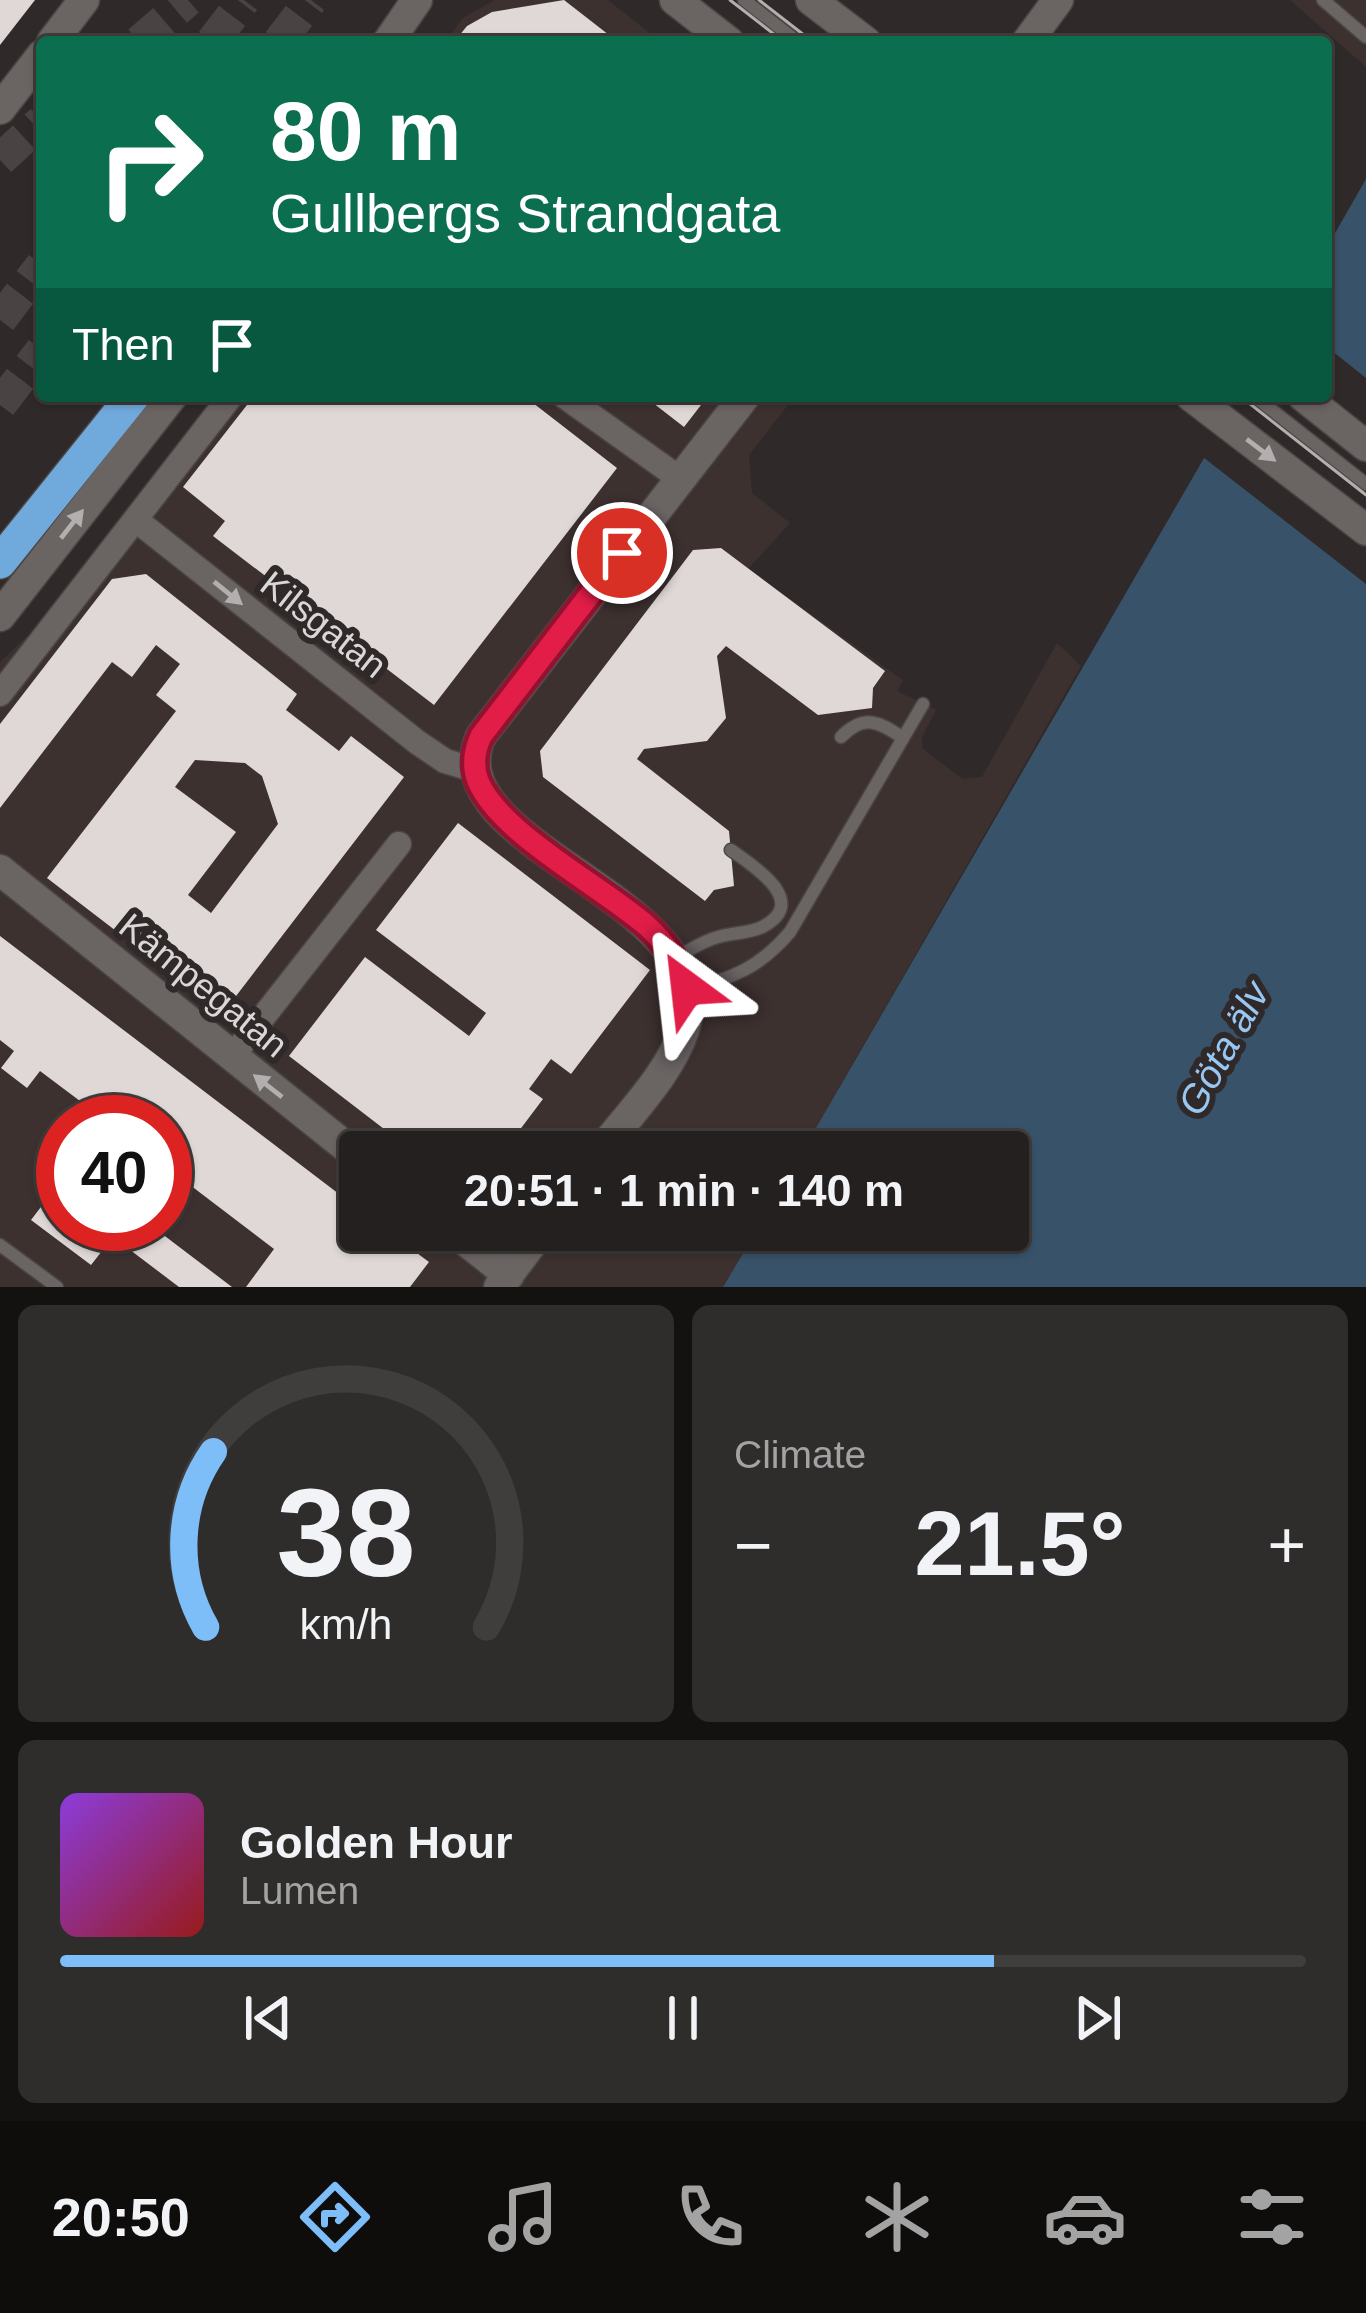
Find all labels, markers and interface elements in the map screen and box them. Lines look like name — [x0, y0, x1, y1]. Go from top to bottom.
icon: right — [72, 84, 228, 240]
text: 80 m — [270, 84, 461, 178]
text: Gullbergs Strandgata — [270, 183, 780, 243]
icon: arrive — [199, 312, 265, 378]
text: Then — [72, 319, 175, 370]
one-way arrow — [1246, 437, 1277, 462]
pin — [571, 502, 673, 604]
one-way arrow — [59, 508, 84, 539]
icon: arrive — [589, 520, 655, 586]
street label: Kilsgatan — [253, 563, 395, 686]
one-way arrow — [212, 580, 243, 605]
street label: Kämpegatan — [111, 905, 296, 1066]
position arrow — [624, 925, 750, 1051]
water label: Göta älv — [1169, 972, 1279, 1122]
one-way arrow — [252, 1074, 283, 1099]
speed limit sign: 40 — [36, 1095, 192, 1251]
text: 20:51 · 1 min · 140 m — [464, 1165, 904, 1216]
text: Climate — [734, 1433, 866, 1476]
text: 38 — [277, 1463, 415, 1602]
text: 21.5° — [914, 1494, 1126, 1594]
text: − — [734, 1508, 773, 1582]
text: + — [1267, 1508, 1306, 1582]
text: km/h — [300, 1599, 392, 1647]
text: Golden Hour — [240, 1817, 512, 1868]
text: Lumen — [240, 1869, 359, 1912]
icon: previous — [235, 1985, 301, 2051]
icon: pause — [650, 1985, 716, 2051]
icon: next — [1065, 1985, 1131, 2051]
icon: directions — [293, 2175, 377, 2259]
icon: music — [481, 2175, 565, 2259]
icon: phone — [668, 2175, 752, 2259]
icon: climate — [855, 2175, 939, 2259]
icon: car — [1043, 2175, 1127, 2259]
icon: filters — [1230, 2175, 1314, 2259]
text: 20:50 — [52, 2187, 190, 2247]

